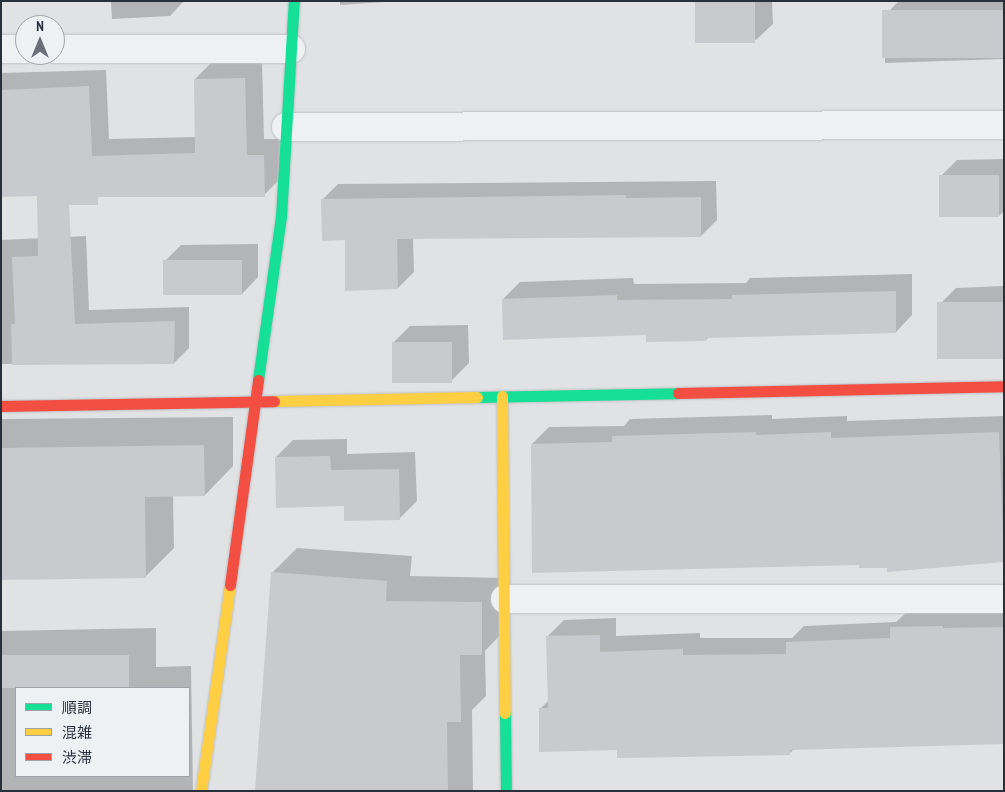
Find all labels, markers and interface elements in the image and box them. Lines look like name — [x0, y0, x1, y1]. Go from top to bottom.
north arrow — [15, 15, 65, 65]
text: N — [36, 17, 44, 35]
legend — [15, 687, 190, 777]
text: 順調 — [62, 698, 92, 717]
text: 混雑 — [62, 723, 92, 742]
text: 渋滞 — [62, 748, 92, 767]

